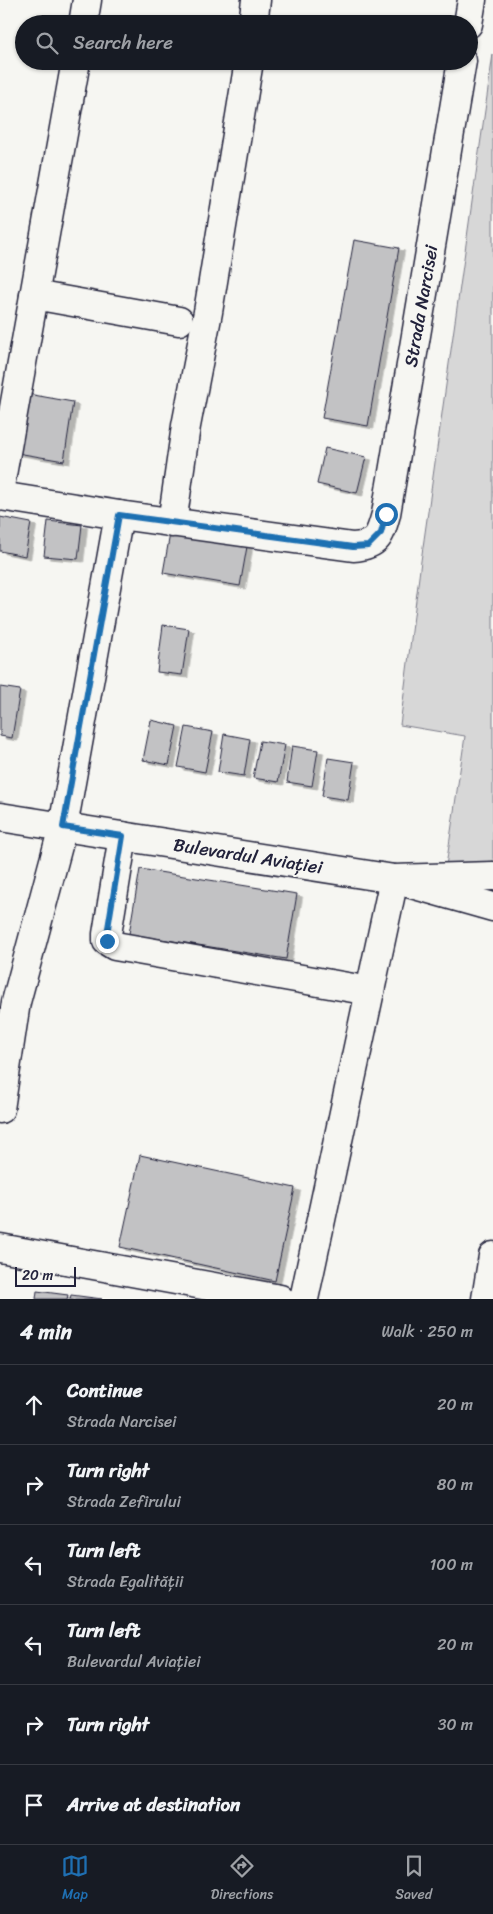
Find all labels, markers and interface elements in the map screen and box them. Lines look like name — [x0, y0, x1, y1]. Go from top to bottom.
search box — [15, 15, 478, 70]
text: Search here — [73, 26, 173, 59]
icon: search — [33, 29, 61, 57]
street label: Strada Narcisei — [395, 242, 448, 369]
route start — [375, 503, 398, 526]
street label: Bulevardul Aviației — [171, 828, 326, 884]
route end — [96, 930, 119, 953]
text: 20 m — [22, 1263, 53, 1288]
scale bar — [15, 1264, 76, 1287]
text: 4 min — [20, 1313, 72, 1351]
text: Walk · 250 m — [381, 1317, 473, 1346]
text: Continue — [67, 1374, 143, 1407]
text: 20 m — [437, 1390, 473, 1419]
icon: ahead — [20, 1391, 48, 1419]
text: Strada Narcisei — [67, 1407, 177, 1436]
text: Turn right — [67, 1454, 149, 1487]
text: 80 m — [437, 1470, 473, 1499]
icon: right — [20, 1471, 48, 1499]
text: Strada Zefirului — [67, 1487, 181, 1516]
text: Turn left — [67, 1534, 140, 1567]
text: 100 m — [429, 1550, 473, 1579]
icon: left — [20, 1551, 48, 1579]
text: Strada Egalității — [67, 1567, 184, 1596]
text: Turn left — [67, 1614, 140, 1647]
text: 20 m — [437, 1630, 473, 1659]
icon: left — [20, 1631, 48, 1659]
text: Bulevardul Aviației — [67, 1647, 201, 1676]
text: Turn right — [67, 1708, 149, 1741]
text: 30 m — [438, 1710, 473, 1739]
icon: right — [20, 1711, 48, 1739]
text: Arrive at destination — [67, 1788, 240, 1821]
icon: arrive — [20, 1791, 48, 1819]
tab: Map — [61, 1852, 89, 1907]
tab: Directions — [211, 1852, 273, 1907]
tab: Saved — [395, 1852, 432, 1907]

